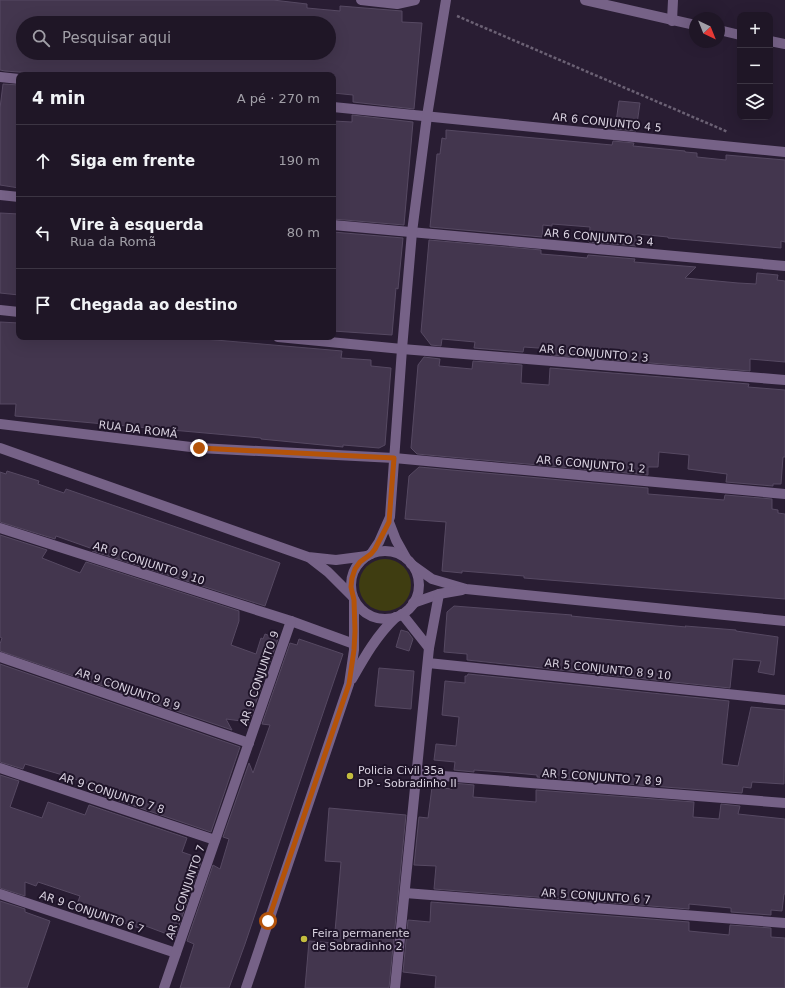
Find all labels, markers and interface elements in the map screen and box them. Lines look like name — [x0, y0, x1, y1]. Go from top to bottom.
north arrow — [689, 12, 725, 48]
map controls — [737, 12, 773, 120]
button: + — [737, 12, 773, 48]
search box — [16, 16, 336, 60]
icon: search — [30, 27, 52, 49]
text: Pesquisar aqui — [62, 29, 171, 47]
button: − — [737, 48, 773, 84]
button: layers — [737, 84, 773, 120]
text: 4 min — [32, 88, 85, 108]
text: A pé · 270 m — [237, 91, 320, 106]
street label: AR 6 CONJUNTO 4 5 — [552, 110, 662, 135]
icon: ahead — [32, 150, 54, 172]
text: Siga em frente — [70, 152, 195, 170]
text: 190 m — [278, 153, 320, 168]
text: Vire à esquerda — [70, 216, 204, 234]
icon: left — [32, 222, 54, 244]
text: 80 m — [287, 225, 320, 240]
street label: AR 6 CONJUNTO 3 4 — [544, 226, 654, 249]
text: Rua da Romã — [70, 234, 156, 249]
icon: arrive — [32, 294, 54, 316]
text: Chegada ao destino — [70, 296, 238, 314]
street label: AR 6 CONJUNTO 2 3 — [539, 342, 649, 365]
street label: RUA DA ROMÃ — [98, 418, 179, 441]
route end — [190, 439, 208, 457]
street label: AR 6 CONJUNTO 1 2 — [536, 453, 646, 476]
street label: AR 9 CONJUNTO 9 10 — [91, 539, 206, 588]
street label: AR 9 CONJUNTO 9 — [237, 629, 282, 727]
street label: AR 5 CONJUNTO 8 9 10 — [544, 656, 672, 683]
street label: AR 9 CONJUNTO 8 9 — [74, 665, 182, 713]
place label: Policia Civil 35a DP - Sobradinho II — [358, 764, 457, 790]
street label: AR 5 CONJUNTO 7 8 9 — [542, 767, 662, 788]
street label: AR 9 CONJUNTO 7 8 — [58, 770, 166, 817]
marker: Policia Civil 35a DP - Sobradinho II — [345, 771, 355, 781]
street label: AR 9 CONJUNTO 7 — [163, 843, 208, 941]
street label: AR 5 CONJUNTO 6 7 — [541, 886, 651, 907]
street label: AR 9 CONJUNTO 6 7 — [38, 888, 146, 936]
route start — [259, 912, 277, 930]
place label: Feira permanente de Sobradinho 2 — [312, 927, 410, 953]
marker: Feira permanente de Sobradinho 2 — [299, 934, 309, 944]

